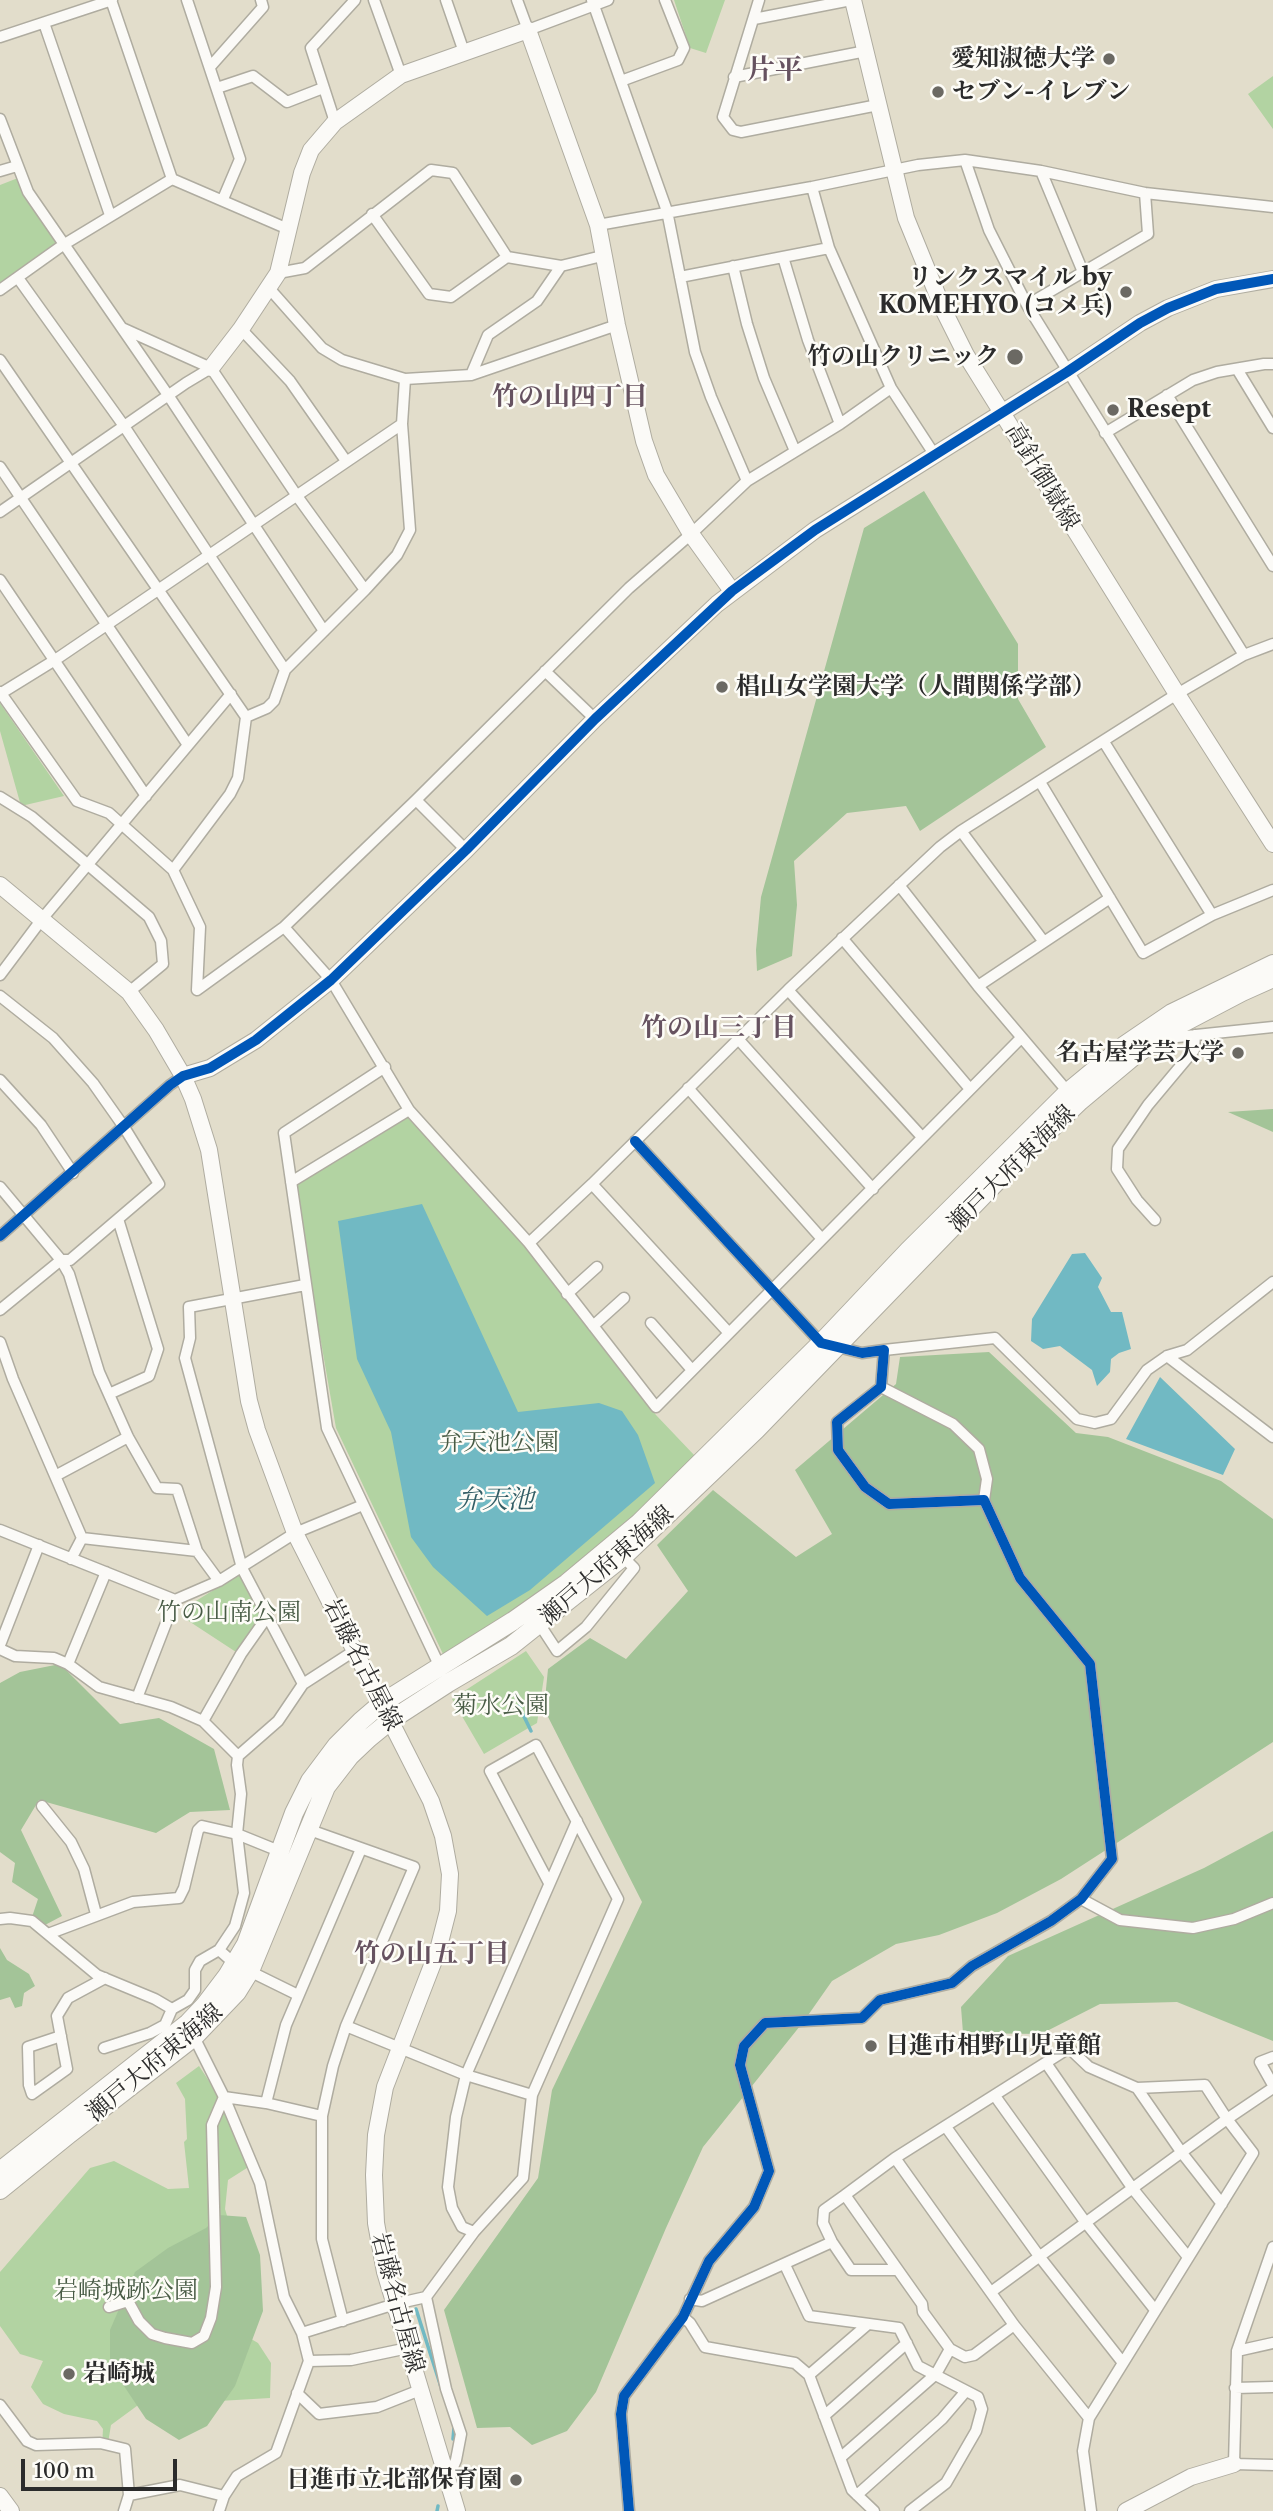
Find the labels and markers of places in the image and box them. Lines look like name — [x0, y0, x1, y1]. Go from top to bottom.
place label: 愛知淑徳大学 — [951, 45, 1095, 73]
marker: 愛知淑徳大学 — [1101, 51, 1117, 67]
place label: セブン-イレブン — [952, 78, 1131, 106]
marker: セブン-イレブン — [930, 84, 946, 100]
place label: リンクスマイル by KOMEHYO (コメ兵) — [878, 264, 1112, 320]
marker: リンクスマイル by KOMEHYO (コメ兵) — [1118, 284, 1134, 300]
place label: 竹の山クリニック — [807, 343, 999, 371]
marker: 竹の山クリニック — [1005, 347, 1025, 367]
place label: Resept — [1127, 396, 1211, 424]
marker: Resept — [1105, 402, 1121, 418]
place label: 椙山女学園大学（人間関係学部） — [736, 673, 1096, 701]
marker: 椙山女学園大学（人間関係学部） — [714, 679, 730, 695]
place label: 名古屋学芸大学 — [1056, 1039, 1224, 1067]
marker: 名古屋学芸大学 — [1230, 1045, 1246, 1061]
place label: 日進市相野山児童館 — [885, 2032, 1101, 2060]
marker: 日進市相野山児童館 — [863, 2038, 879, 2054]
place label: 岩崎城 — [83, 2360, 155, 2388]
marker: 岩崎城 — [61, 2366, 77, 2382]
place label: 日進市立北部保育園 — [286, 2466, 502, 2494]
marker: 日進市立北部保育園 — [508, 2472, 524, 2488]

